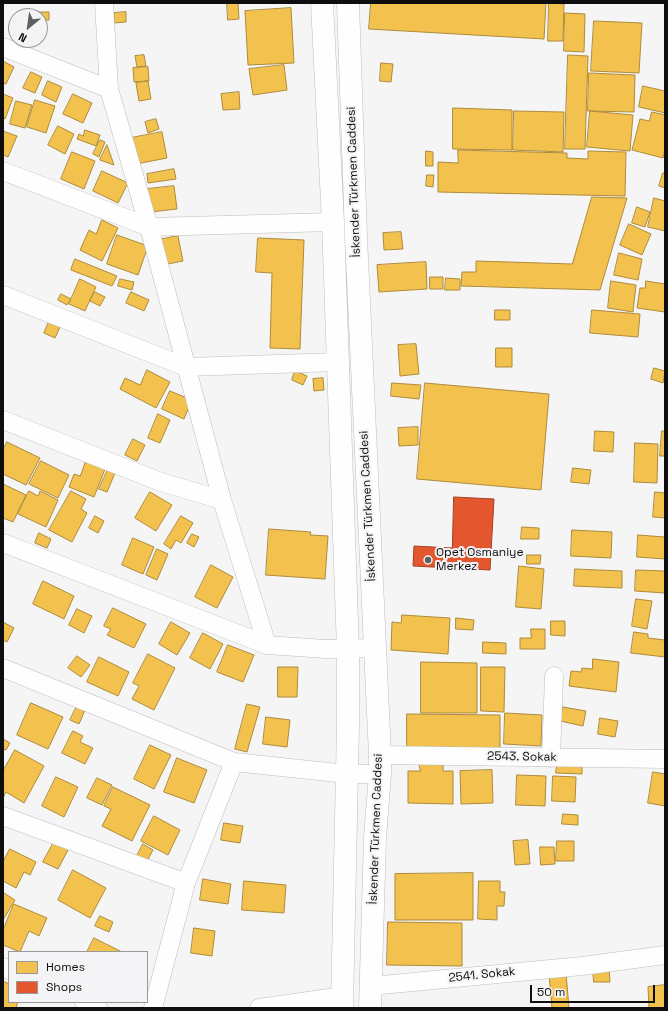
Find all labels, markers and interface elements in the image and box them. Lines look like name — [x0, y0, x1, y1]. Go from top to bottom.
north arrow — [8, 8, 48, 48]
text: N — [16, 30, 29, 46]
street label: İskender Türkmen Caddesi — [344, 106, 364, 258]
street label: İskender Türkmen Caddesi — [357, 430, 379, 582]
place label: Opet Osmaniye Merkez — [436, 546, 524, 574]
marker: Opet Osmaniye Merkez — [423, 555, 433, 565]
street label: 2543. Sokak — [487, 749, 557, 765]
street label: İskender Türkmen Caddesi — [366, 753, 386, 905]
legend — [8, 951, 148, 1003]
text: Homes — [46, 959, 85, 975]
street label: 2541. Sokak — [448, 964, 516, 986]
scale bar — [532, 977, 657, 1003]
text: Shops — [46, 979, 82, 995]
text: 50 m — [537, 984, 565, 1000]

